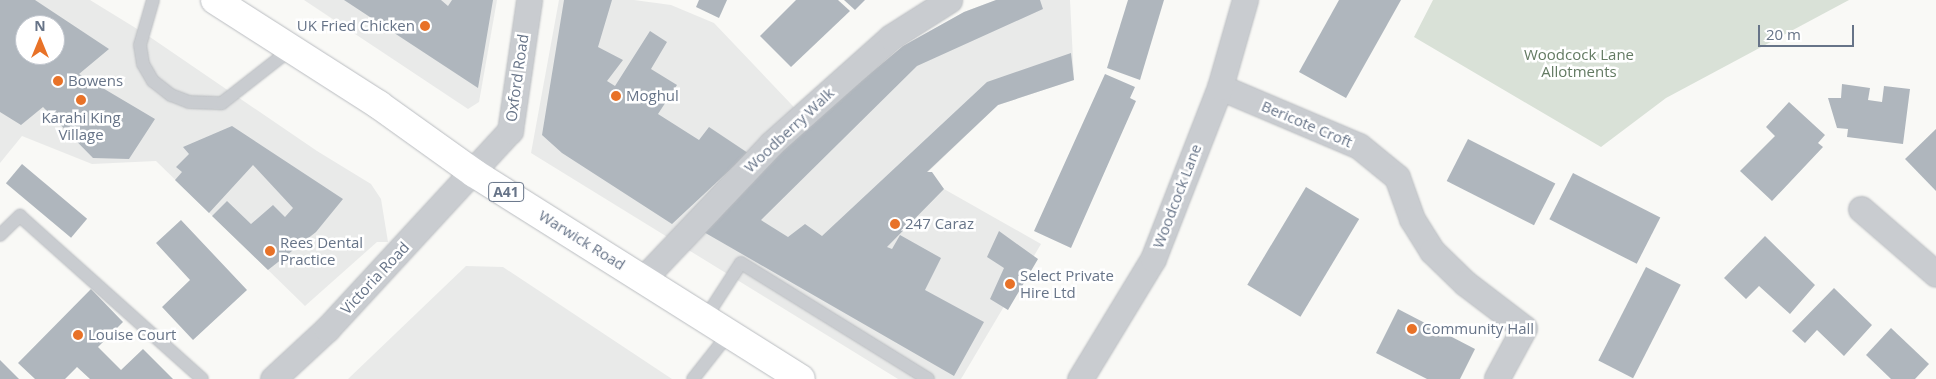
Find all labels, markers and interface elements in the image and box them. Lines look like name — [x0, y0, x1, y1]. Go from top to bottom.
north arrow — [15, 15, 65, 65]
scale bar — [1761, 15, 1857, 47]
text: N — [34, 16, 46, 35]
place label: UK Fried Chicken — [297, 17, 415, 35]
marker: UK Fried Chicken — [419, 20, 431, 32]
text: 20 m — [1766, 24, 1801, 44]
street label: Oxford Road — [502, 33, 532, 123]
park label: Woodcock Lane Allotments — [1524, 45, 1634, 80]
place label: Bowens — [68, 72, 123, 90]
marker: Bowens — [52, 75, 64, 87]
street label: Woodberry Walk — [740, 84, 838, 176]
place label: Moghul — [626, 87, 679, 105]
marker: Moghul — [610, 90, 622, 102]
marker: Karahi King Village — [75, 94, 87, 106]
street label: Bericote Croft — [1259, 97, 1355, 151]
place label: Karahi King Village — [41, 108, 121, 143]
street label: Woodcock Lane — [1149, 141, 1205, 251]
road number: A41 — [487, 180, 525, 203]
street label: Warwick Road — [535, 206, 629, 274]
place label: 247 Caraz — [905, 215, 974, 233]
marker: 247 Caraz — [889, 218, 901, 230]
place label: Rees Dental Practice — [280, 233, 363, 268]
street label: Victoria Road — [337, 238, 413, 318]
marker: Rees Dental Practice — [264, 245, 276, 257]
place label: Select Private Hire Ltd — [1020, 266, 1114, 301]
marker: Select Private Hire Ltd — [1004, 278, 1016, 290]
place label: Community Hall — [1422, 320, 1534, 338]
marker: Community Hall — [1406, 323, 1418, 335]
place label: Louise Court — [88, 326, 176, 344]
marker: Louise Court — [72, 329, 84, 341]

